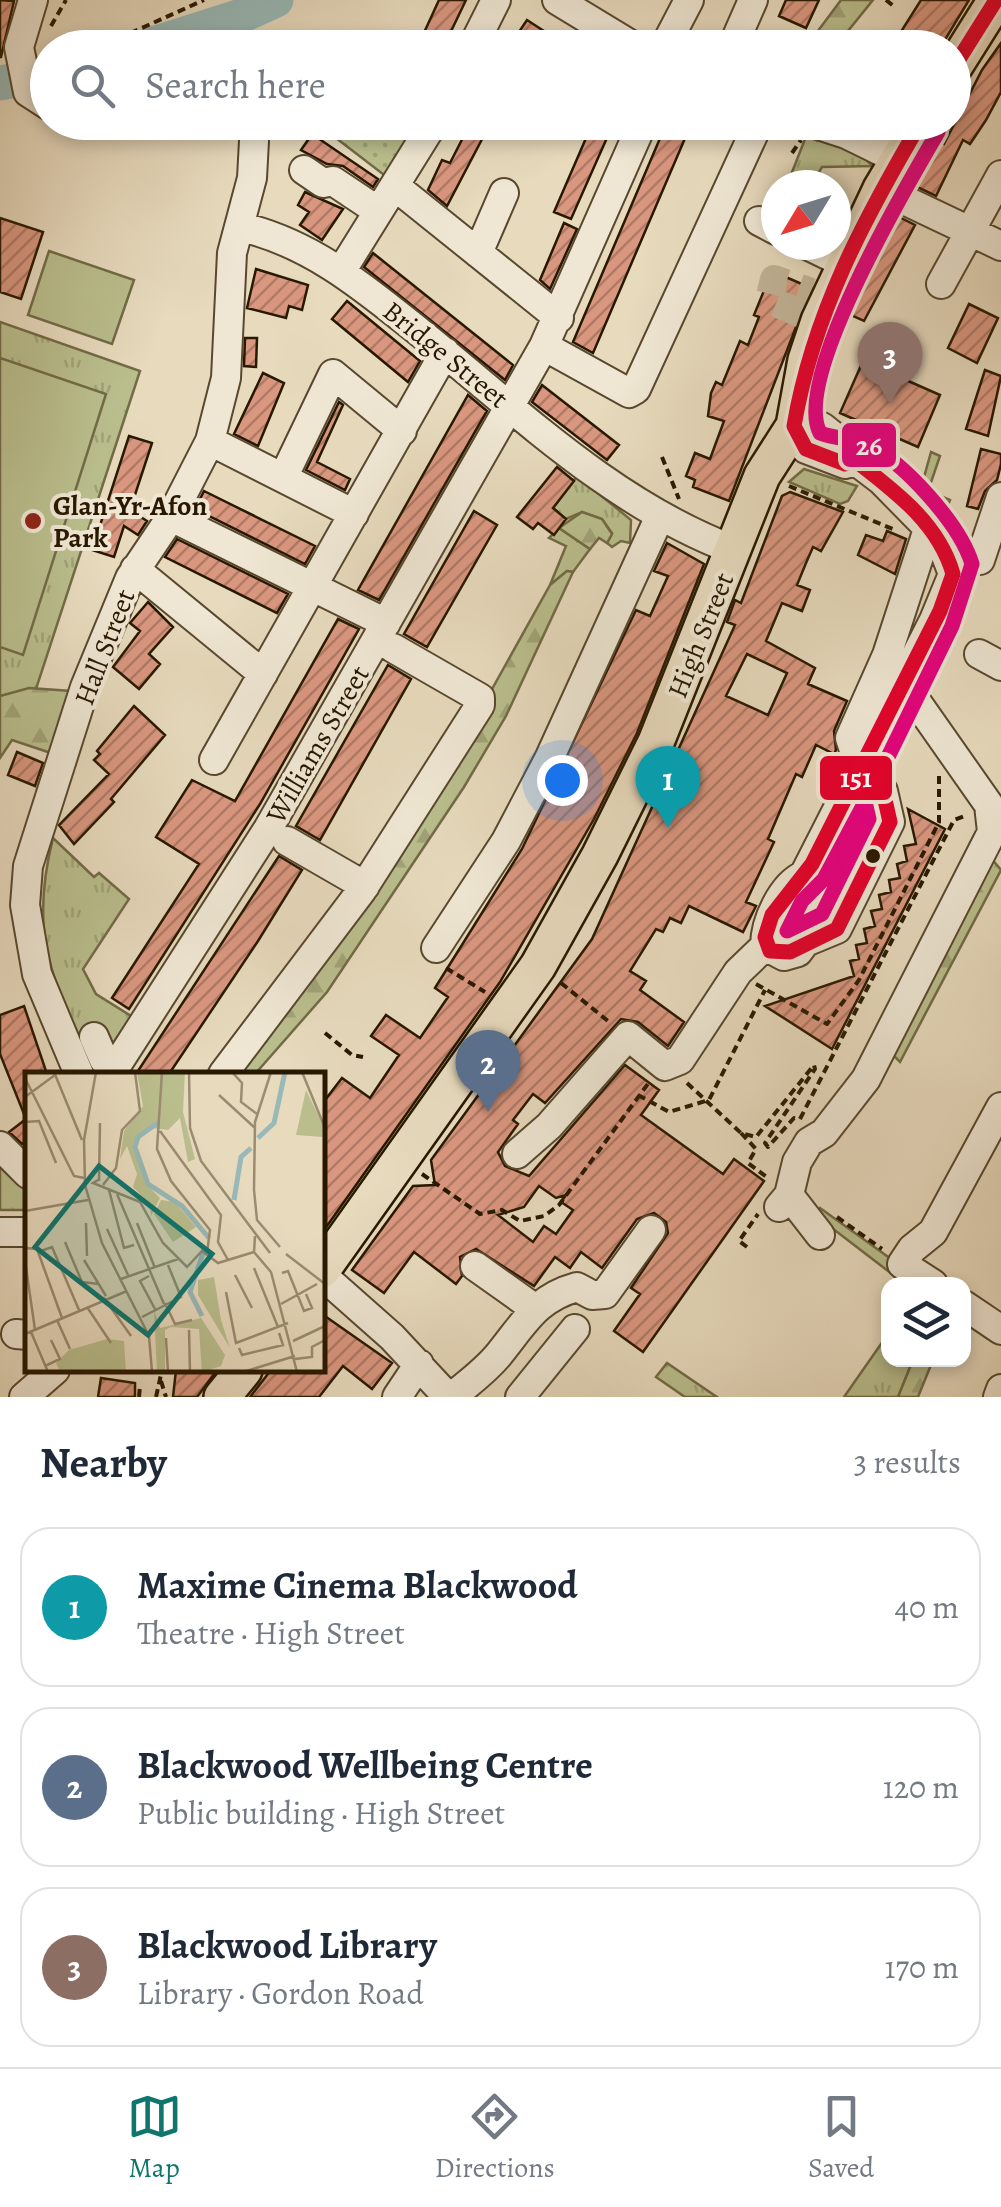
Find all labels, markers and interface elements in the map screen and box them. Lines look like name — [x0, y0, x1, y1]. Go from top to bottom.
search box — [30, 30, 971, 140]
icon: search — [65, 58, 120, 113]
text: Search here — [145, 59, 326, 111]
north arrow — [761, 170, 851, 260]
street label: Bridge Street — [375, 292, 516, 417]
pin: 3 — [858, 322, 922, 404]
line badge: 26 — [840, 421, 898, 469]
text: 26 — [856, 427, 882, 465]
place label: Glan-Yr-Afon Park — [53, 487, 208, 557]
marker: Glan-Yr-Afon Park — [22, 510, 44, 532]
street label: High Street — [659, 567, 743, 704]
street label: Hall Street — [65, 584, 144, 711]
street label: Williams Street — [257, 659, 378, 831]
pin: 1 — [636, 746, 700, 828]
line badge: 151 — [818, 754, 894, 802]
your location — [537, 755, 588, 806]
text: 151 — [840, 759, 872, 797]
unlabelled marker — [863, 846, 883, 866]
pin: 2 — [456, 1030, 520, 1112]
inset map — [25, 1072, 325, 1372]
map controls — [881, 1277, 971, 1367]
button: layers — [881, 1277, 971, 1367]
text: Nearby — [40, 1434, 167, 1491]
text: 3 results — [854, 1440, 961, 1484]
text: Maxime Cinema Blackwood — [137, 1559, 578, 1611]
text: 1 — [69, 1585, 80, 1629]
text: 40 m — [894, 1585, 959, 1629]
text: Theatre · High Street — [137, 1611, 405, 1655]
text: Blackwood Wellbeing Centre — [137, 1739, 593, 1791]
text: 2 — [67, 1765, 82, 1809]
text: 120 m — [883, 1765, 959, 1809]
text: Public building · High Street — [137, 1791, 505, 1835]
text: Blackwood Library — [137, 1919, 437, 1971]
text: 3 — [68, 1945, 81, 1989]
text: 170 m — [885, 1945, 959, 1989]
text: Library · Gordon Road — [137, 1971, 424, 2015]
tab: Map — [127, 2089, 182, 2187]
tab: Directions — [435, 2089, 555, 2187]
tab: Saved — [808, 2089, 874, 2187]

